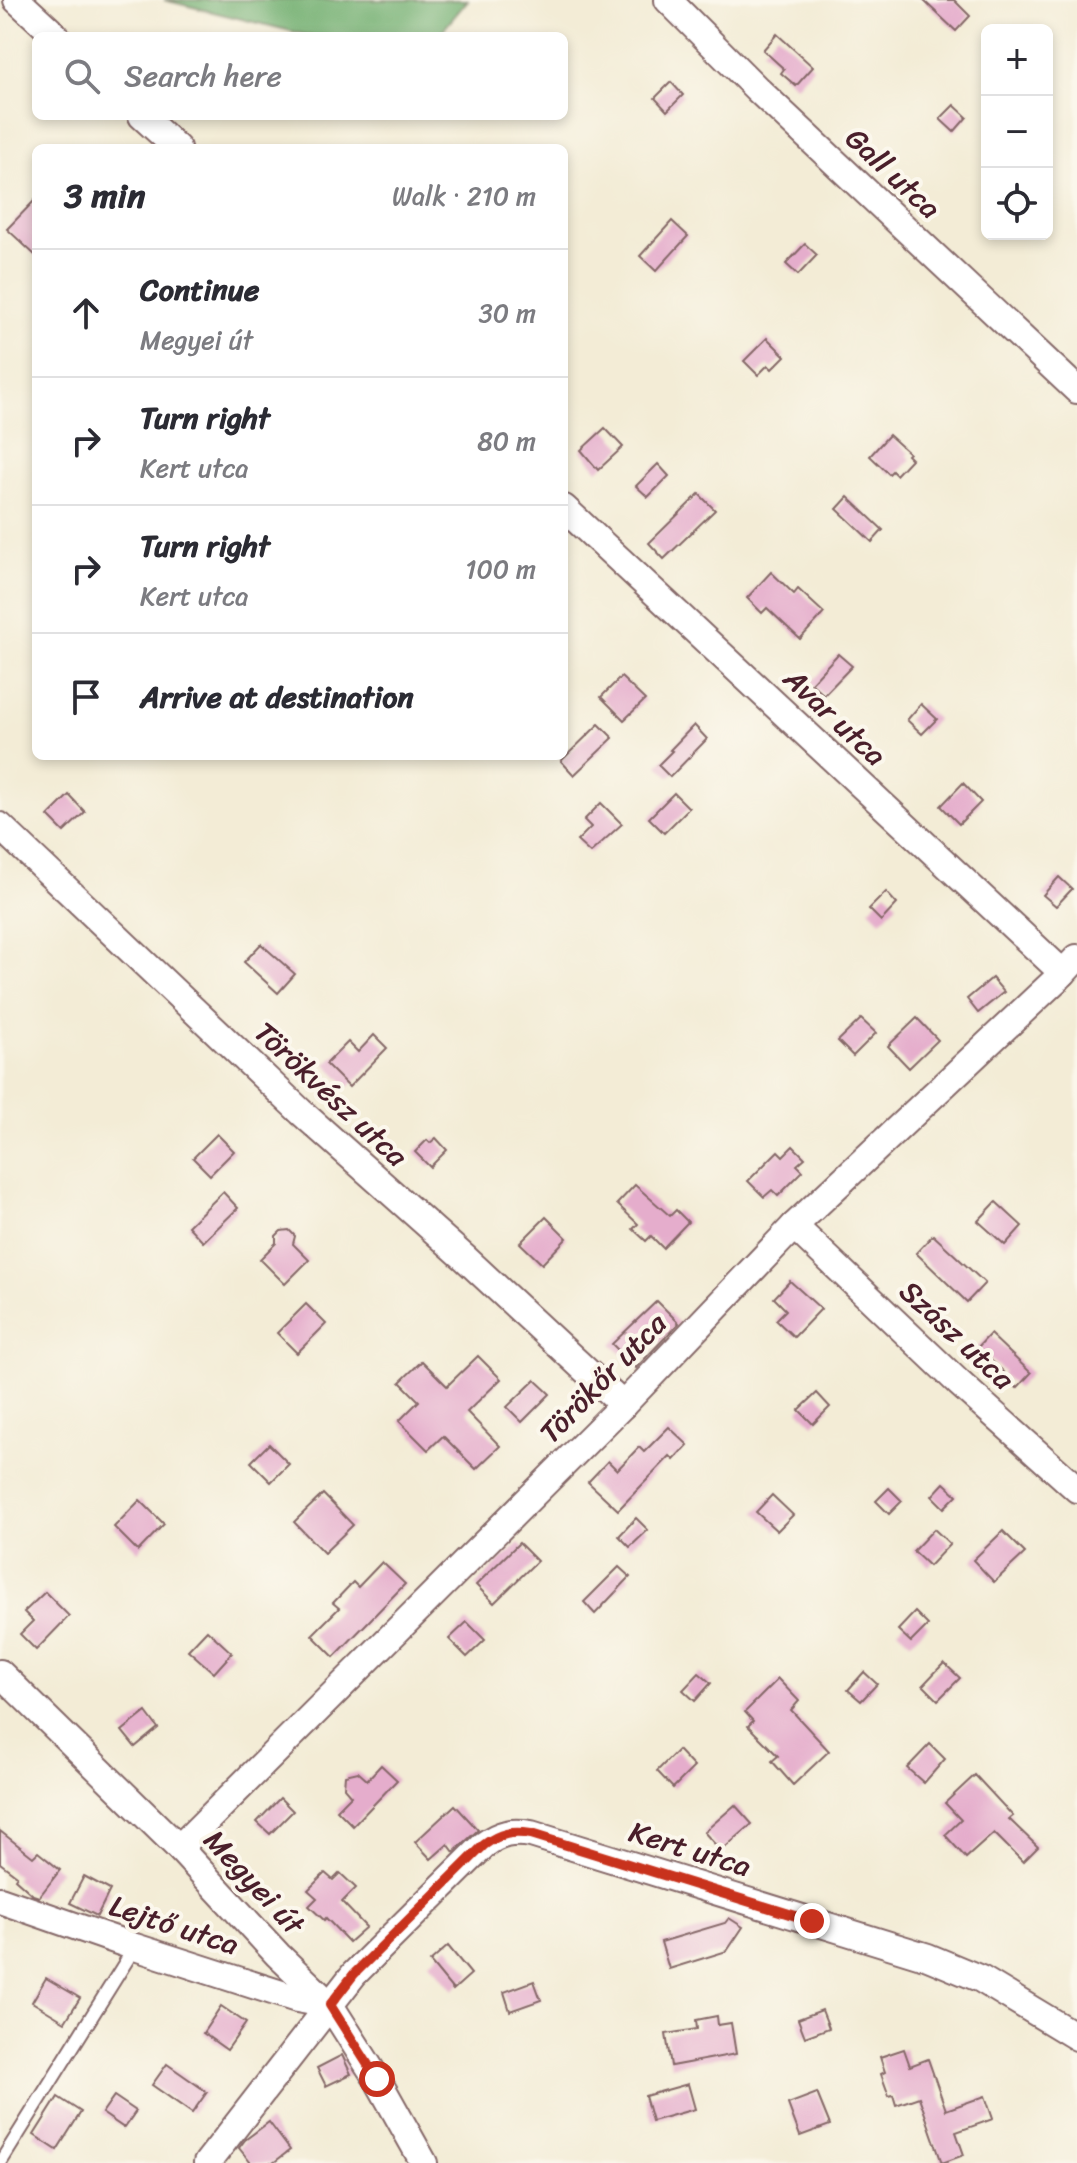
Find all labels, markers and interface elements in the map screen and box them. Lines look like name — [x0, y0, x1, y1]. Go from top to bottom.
map controls — [981, 24, 1053, 240]
button: + — [981, 24, 1053, 96]
search box — [32, 32, 568, 120]
text: Search here — [124, 49, 282, 103]
icon: search — [60, 54, 104, 98]
button: − — [981, 96, 1053, 168]
street label: Gall utca — [832, 113, 954, 233]
text: 3 min — [64, 166, 145, 226]
button: locate — [981, 168, 1053, 240]
text: Walk · 210 m — [392, 173, 536, 219]
text: Continue — [140, 263, 259, 317]
text: 30 m — [479, 290, 536, 336]
icon: ahead — [64, 291, 108, 335]
text: Megyei út — [140, 317, 253, 363]
text: Turn right — [140, 391, 270, 445]
text: 80 m — [477, 418, 536, 464]
icon: right — [64, 419, 108, 463]
text: Kert utca — [140, 445, 248, 491]
text: Turn right — [140, 519, 270, 573]
text: 100 m — [465, 546, 536, 592]
icon: right — [64, 547, 108, 591]
text: Kert utca — [140, 573, 248, 619]
street label: Avar utca — [769, 653, 900, 780]
text: Arrive at destination — [140, 670, 414, 724]
icon: arrive — [64, 675, 108, 719]
street label: Törökvész utca — [241, 1007, 422, 1181]
street label: Szász utca — [886, 1266, 1028, 1404]
street label: Törökőr utca — [525, 1298, 681, 1457]
street label: Kert utca — [622, 1805, 758, 1893]
street label: Megyei út — [190, 1816, 319, 1949]
street label: Lejtő utca — [102, 1879, 246, 1971]
route end — [794, 1903, 830, 1939]
route start — [359, 2061, 395, 2097]

